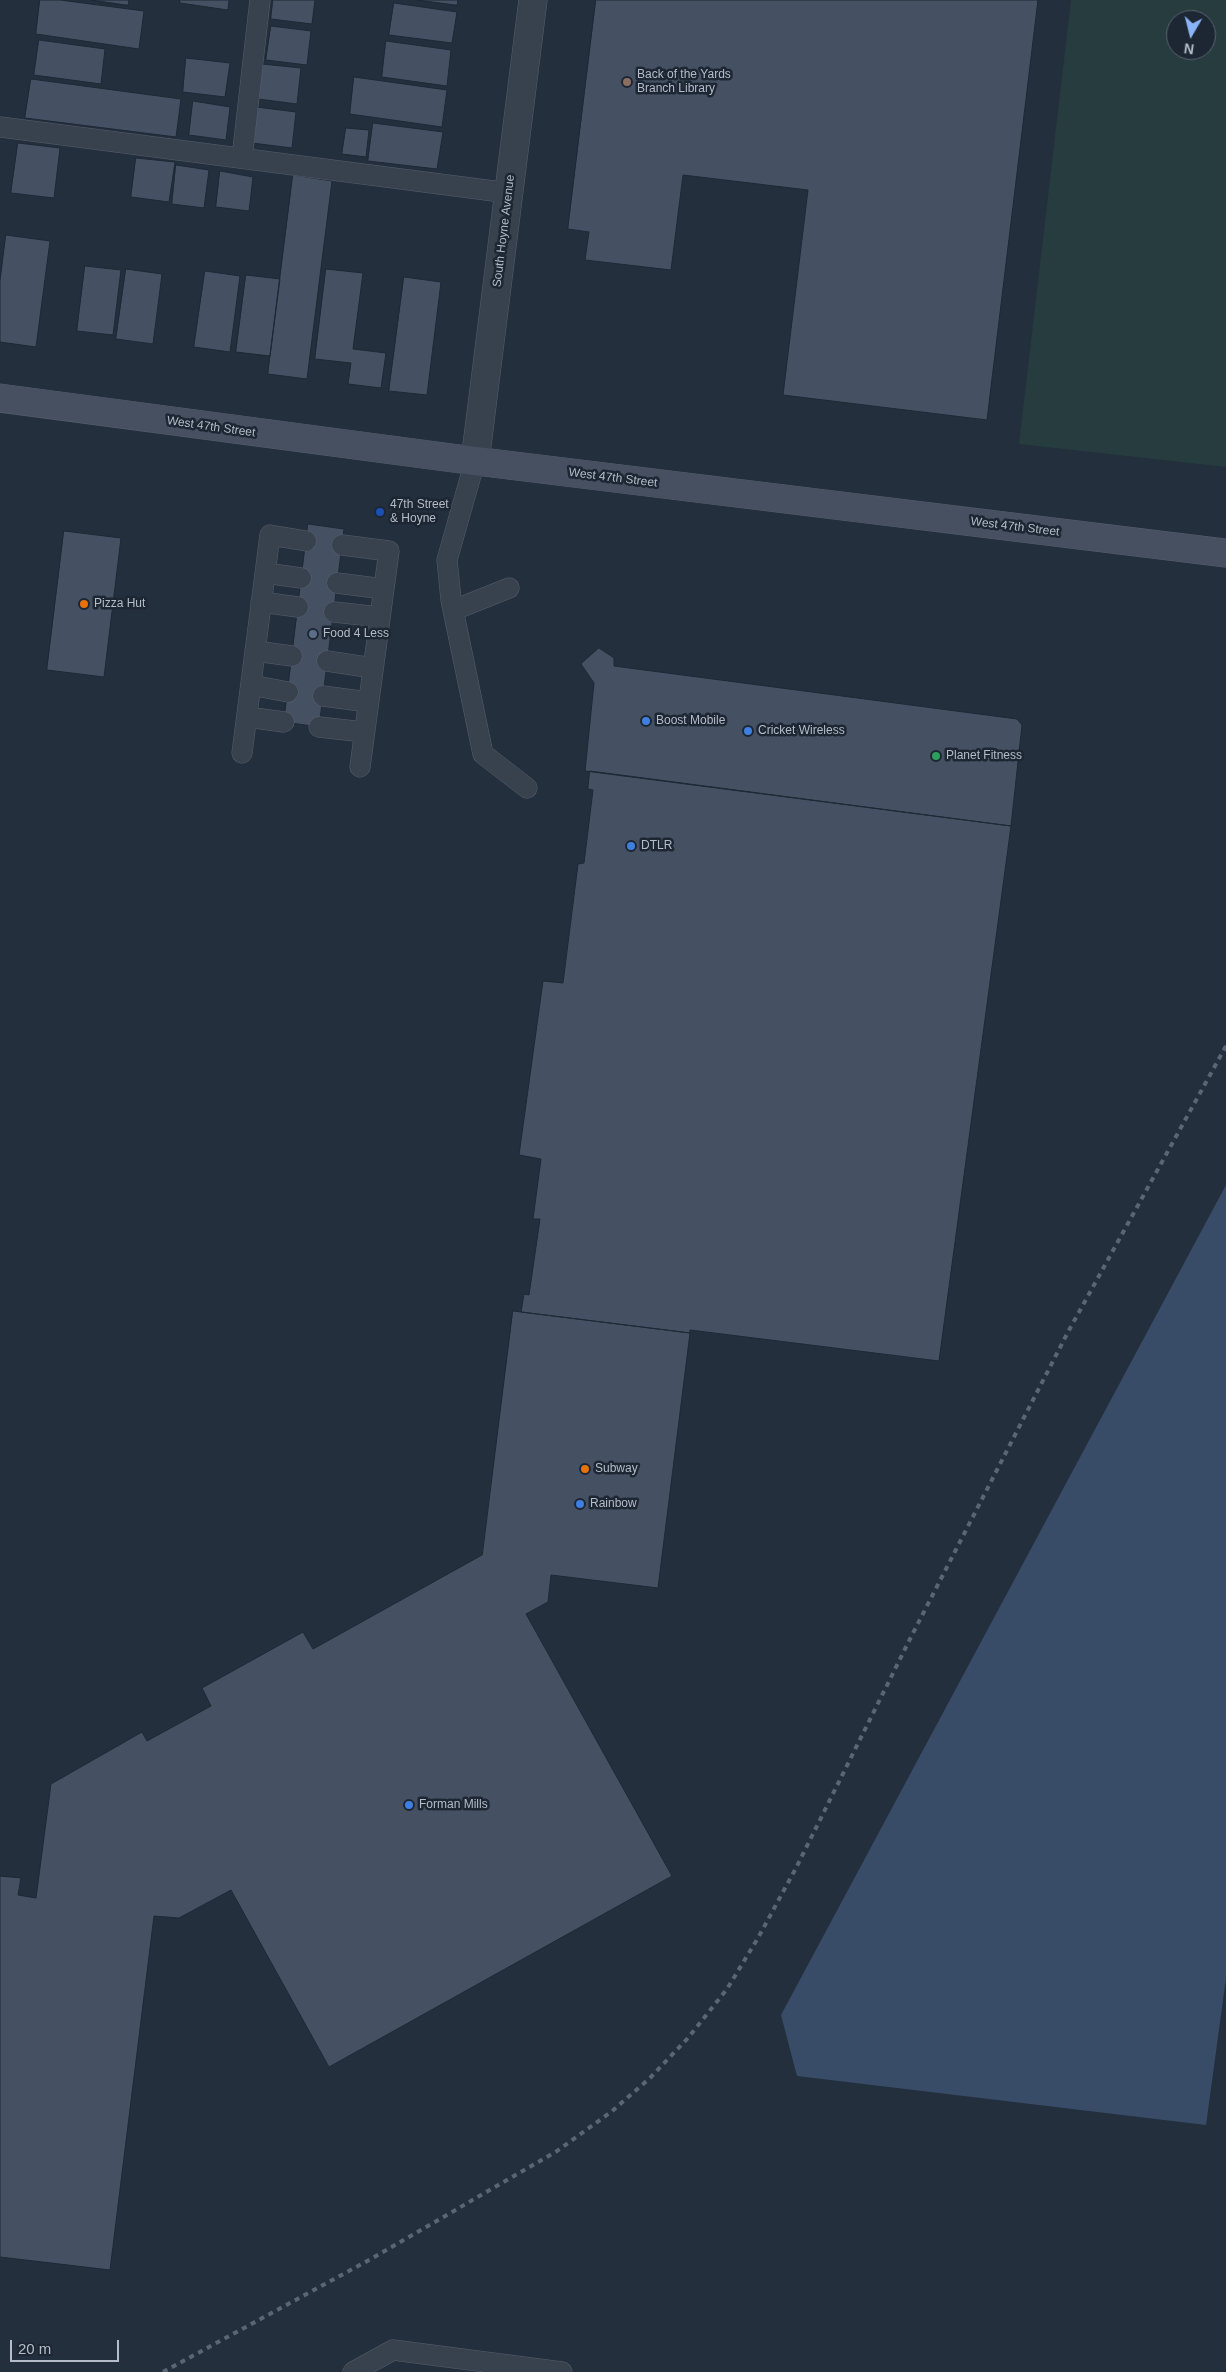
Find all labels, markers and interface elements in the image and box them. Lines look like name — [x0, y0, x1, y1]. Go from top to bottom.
north arrow — [1166, 10, 1216, 60]
text: N — [1183, 40, 1195, 57]
place label: Back of the Yards Branch Library — [637, 68, 731, 96]
marker: Back of the Yards Branch Library — [621, 76, 633, 88]
street label: South Hoyne Avenue — [490, 174, 518, 288]
street label: West 47th Street — [166, 414, 256, 440]
street label: West 47th Street — [568, 465, 658, 491]
place label: 47th Street & Hoyne — [390, 498, 449, 526]
marker: 47th Street & Hoyne — [374, 506, 386, 518]
street label: West 47th Street — [970, 514, 1060, 540]
place label: Pizza Hut — [94, 597, 145, 611]
marker: Pizza Hut — [78, 598, 90, 610]
place label: Food 4 Less — [323, 627, 389, 641]
marker: Food 4 Less — [307, 628, 319, 640]
place label: Boost Mobile — [656, 714, 725, 728]
marker: Boost Mobile — [640, 715, 652, 727]
place label: Cricket Wireless — [758, 724, 845, 738]
marker: Cricket Wireless — [742, 725, 754, 737]
place label: Planet Fitness — [946, 749, 1022, 763]
marker: Planet Fitness — [930, 750, 942, 762]
place label: DTLR — [641, 839, 672, 853]
marker: DTLR — [625, 840, 637, 852]
place label: Subway — [595, 1462, 638, 1476]
marker: Subway — [579, 1463, 591, 1475]
place label: Rainbow — [590, 1497, 637, 1511]
marker: Rainbow — [574, 1498, 586, 1510]
place label: Forman Mills — [419, 1798, 488, 1812]
marker: Forman Mills — [403, 1799, 415, 1811]
scale bar — [12, 2330, 121, 2362]
text: 20 m — [18, 2340, 51, 2357]

